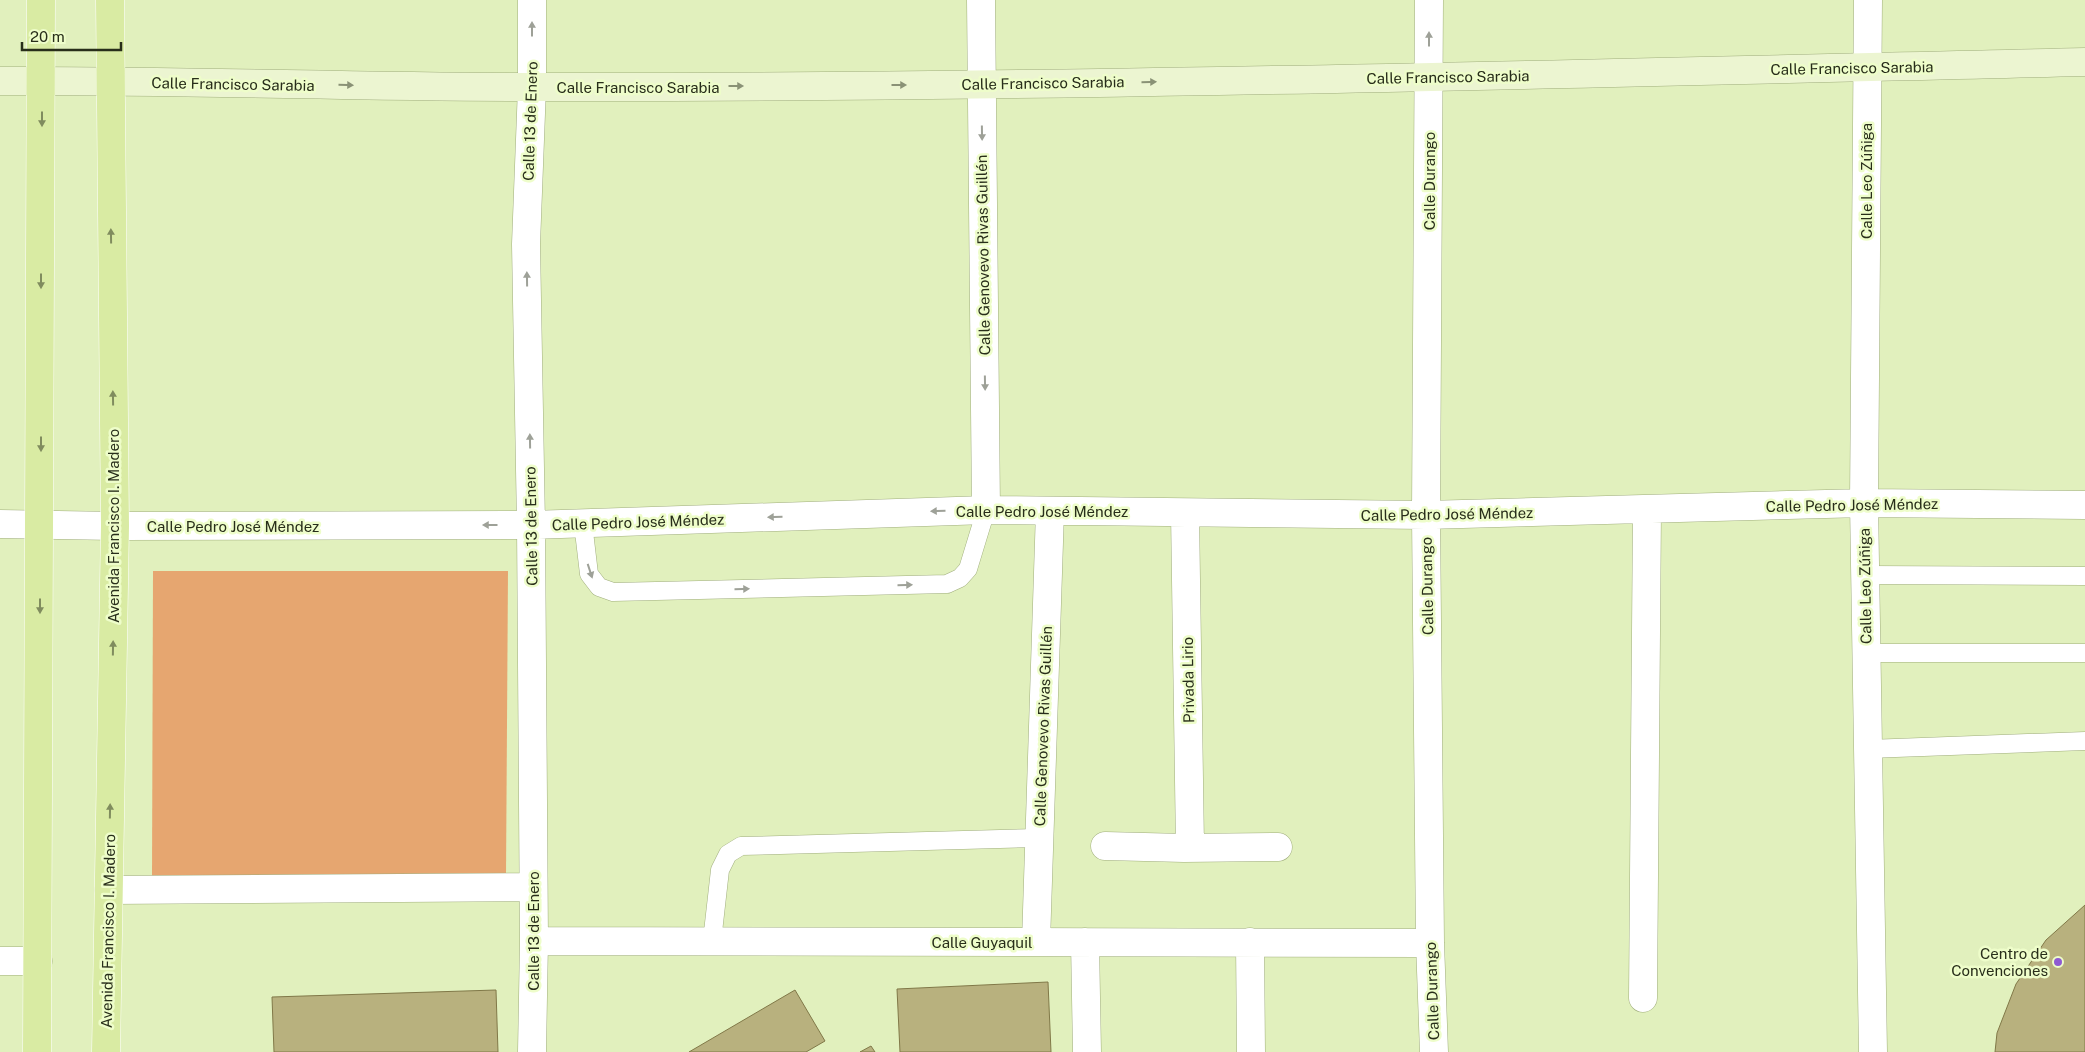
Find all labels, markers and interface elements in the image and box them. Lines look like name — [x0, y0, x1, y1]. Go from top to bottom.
scale bar — [22, 20, 121, 52]
one-way arrow — [528, 21, 536, 37]
text: 20 m — [30, 28, 65, 45]
one-way arrow — [1425, 31, 1433, 47]
street label: Calle Francisco Sarabia — [1770, 58, 1934, 78]
street label: Calle 13 de Enero — [519, 61, 541, 181]
street label: Calle Francisco Sarabia — [1366, 67, 1530, 87]
street label: Calle Francisco Sarabia — [961, 73, 1125, 93]
street label: Calle Francisco Sarabia — [151, 74, 315, 94]
one-way arrow — [1141, 78, 1157, 86]
street label: Calle Francisco Sarabia — [556, 79, 720, 96]
one-way arrow — [338, 81, 354, 89]
one-way arrow — [891, 81, 907, 89]
one-way arrow — [728, 82, 744, 90]
one-way arrow — [38, 111, 46, 127]
street label: Calle Leo Zúñiga — [1858, 123, 1875, 239]
one-way arrow — [978, 125, 986, 141]
street label: Calle Durango — [1421, 132, 1438, 230]
street label: Calle Genovevo Rivas Guillén — [973, 155, 993, 355]
one-way arrow — [107, 228, 115, 244]
one-way arrow — [523, 271, 531, 287]
one-way arrow — [37, 273, 45, 289]
one-way arrow — [981, 375, 989, 391]
one-way arrow — [109, 390, 117, 406]
street label: Avenida Francisco I. Madero — [105, 429, 122, 623]
one-way arrow — [525, 433, 533, 449]
one-way arrow — [37, 436, 45, 452]
street label: Calle 13 de Enero — [521, 466, 541, 586]
street label: Calle Pedro José Méndez — [1766, 495, 1938, 515]
street label: Calle Pedro José Méndez — [956, 503, 1128, 520]
street label: Calle Pedro José Méndez — [1361, 504, 1533, 524]
one-way arrow — [929, 508, 945, 516]
street label: Calle Pedro José Méndez — [552, 510, 724, 534]
one-way arrow — [767, 513, 783, 521]
street label: Calle Pedro José Méndez — [147, 518, 319, 535]
one-way arrow — [482, 521, 498, 529]
street label: Calle Leo Zúñiga — [1855, 528, 1875, 644]
street label: Calle Durango — [1418, 537, 1436, 635]
one-way arrow — [587, 564, 595, 579]
one-way arrow — [897, 581, 913, 589]
one-way arrow — [735, 585, 751, 593]
one-way arrow — [36, 598, 44, 614]
street label: Calle Genovevo Rivas Guillén — [1031, 625, 1055, 827]
street label: Privada Lirio — [1179, 637, 1197, 723]
one-way arrow — [109, 640, 117, 656]
one-way arrow — [106, 803, 114, 819]
street label: Avenida Francisco I. Madero — [98, 834, 118, 1028]
street label: Calle 13 de Enero — [525, 871, 542, 991]
street label: Calle Guyaquil — [932, 934, 1033, 951]
street label: Calle Durango — [1422, 942, 1442, 1040]
place label: Centro de Convenciones — [1951, 945, 2048, 979]
marker: Centro de Convenciones — [2052, 956, 2064, 968]

